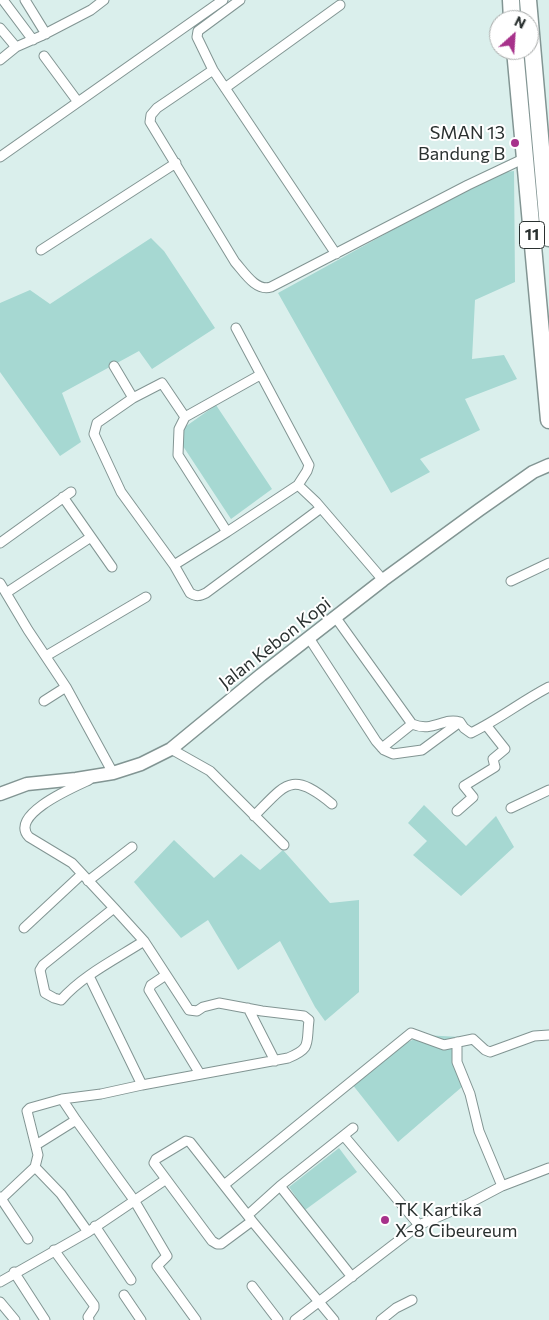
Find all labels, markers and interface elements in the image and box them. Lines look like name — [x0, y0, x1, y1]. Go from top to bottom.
north arrow — [489, 10, 539, 60]
text: N — [512, 12, 529, 32]
place label: SMAN 13 Bandung B — [418, 122, 505, 164]
marker: SMAN 13 Bandung B — [509, 137, 521, 149]
road number: 11 — [520, 222, 544, 248]
street label: Jalan Kebon Kopi — [215, 593, 335, 693]
place label: TK Kartika X-8 Cibeureum — [395, 1199, 518, 1242]
marker: TK Kartika X-8 Cibeureum — [379, 1214, 391, 1226]

